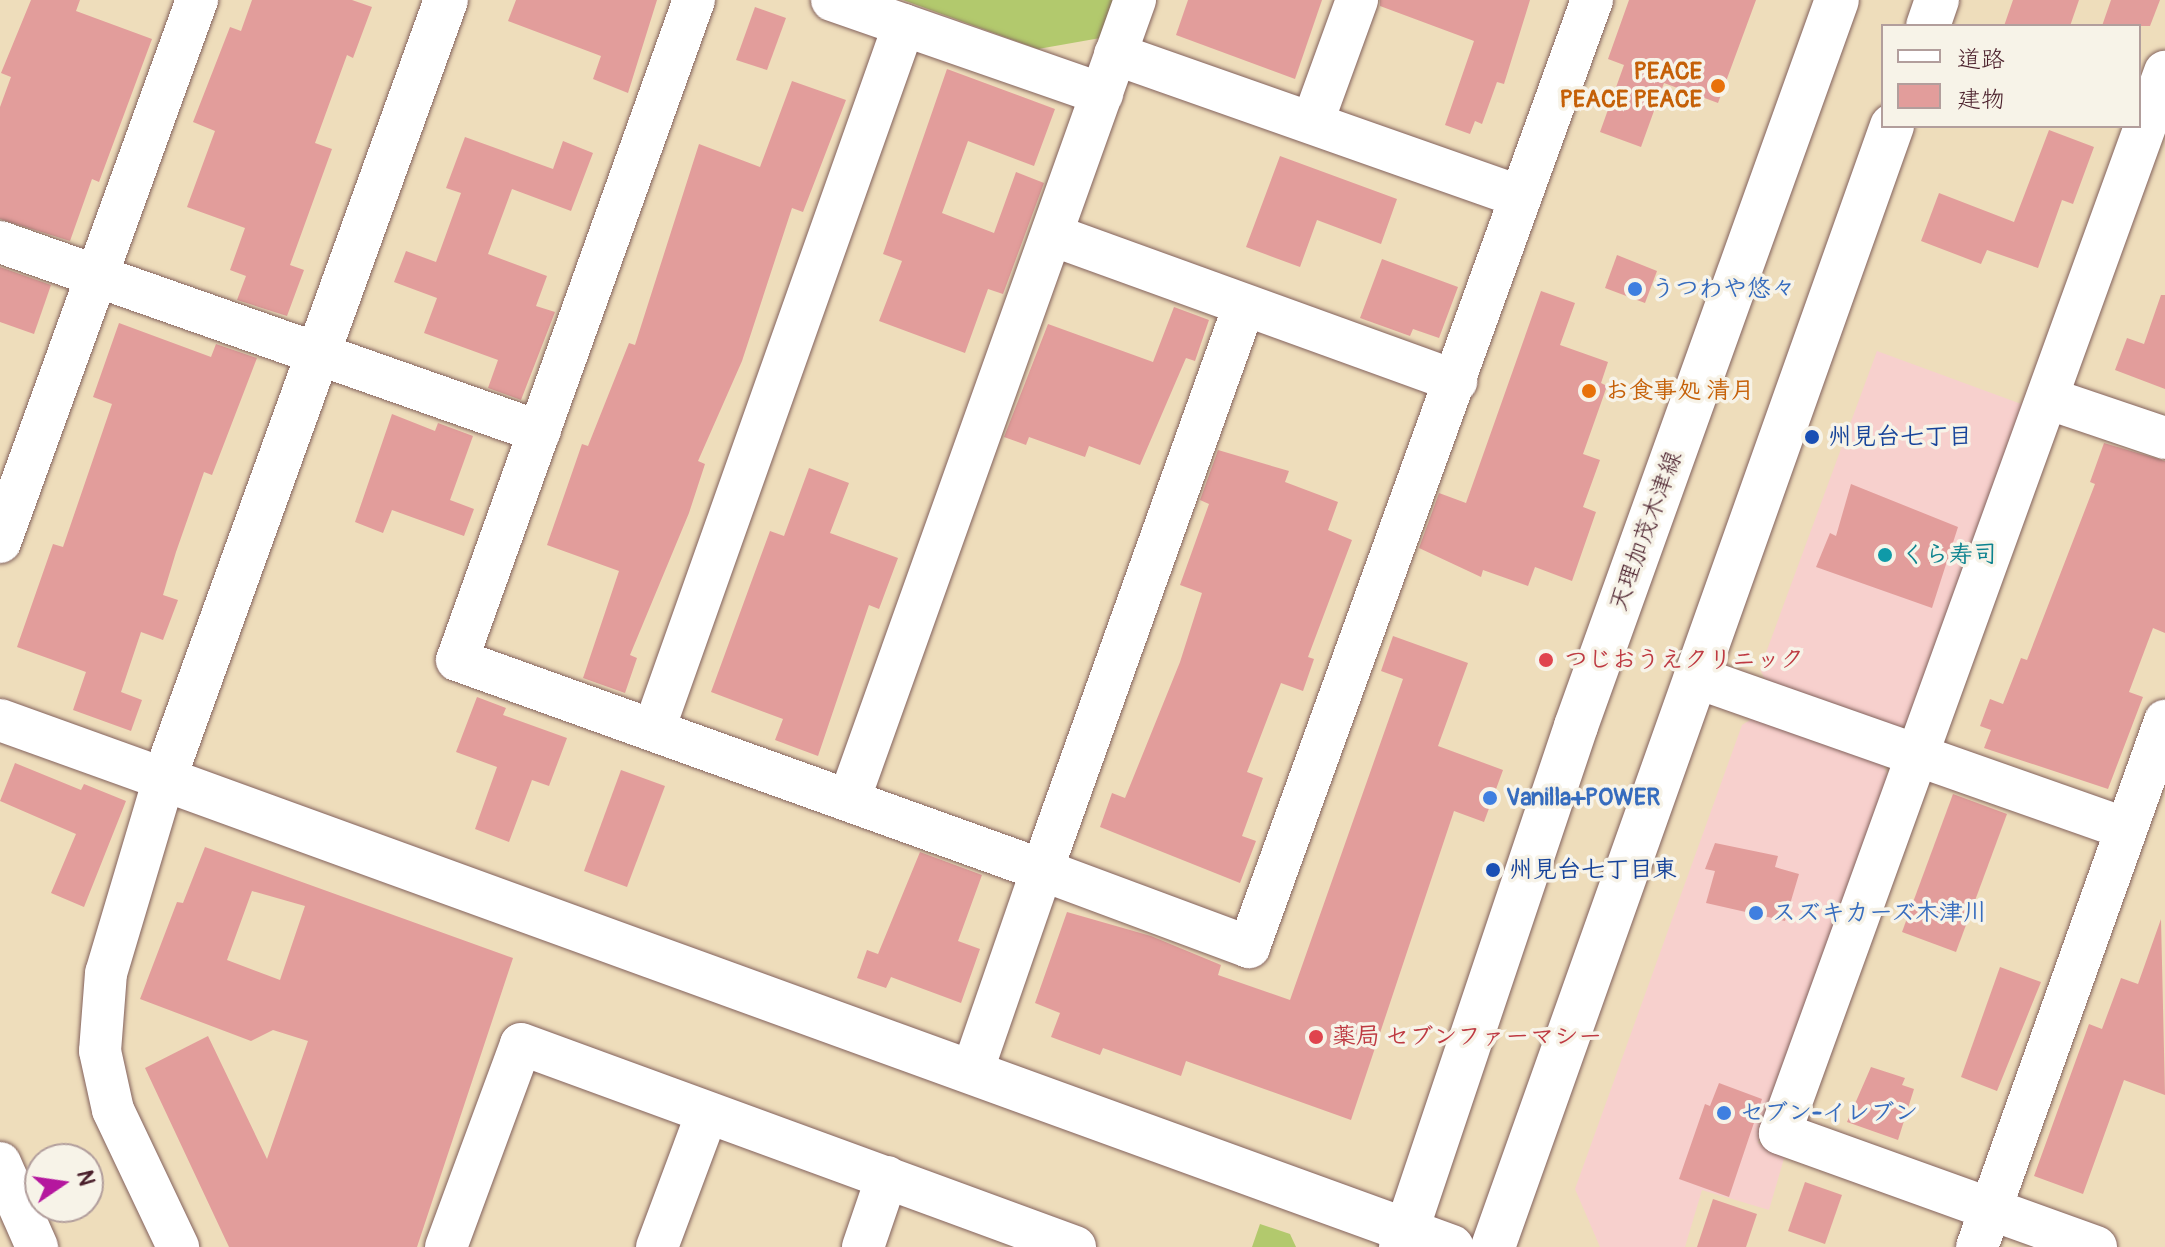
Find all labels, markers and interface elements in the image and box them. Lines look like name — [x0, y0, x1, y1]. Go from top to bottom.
legend — [1881, 24, 2141, 128]
text: 道路 — [1957, 45, 2005, 74]
place label: PEACE PEACE PEACE — [1560, 58, 1702, 114]
marker: PEACE PEACE PEACE — [1709, 77, 1727, 95]
text: 建物 — [1957, 85, 2005, 114]
place label: うつわや悠々 — [1651, 275, 1795, 303]
marker: うつわや悠々 — [1626, 280, 1644, 298]
place label: お食事処 清月 — [1605, 377, 1754, 405]
marker: お食事処 清月 — [1580, 382, 1598, 400]
place label: 州見台七丁目 — [1828, 423, 1972, 451]
marker: 州見台七丁目 — [1803, 428, 1821, 446]
street label: 天理加茂木津線 — [1604, 447, 1688, 615]
place label: くら寿司 — [1901, 541, 1997, 569]
marker: くら寿司 — [1876, 546, 1894, 564]
place label: つじおうえクリニック — [1564, 646, 1804, 674]
marker: つじおうえクリニック — [1535, 649, 1557, 671]
place label: Vanilla+POWER — [1506, 784, 1660, 812]
marker: Vanilla+POWER — [1481, 789, 1499, 807]
place label: 州見台七丁目東 — [1509, 856, 1677, 884]
marker: 州見台七丁目東 — [1484, 861, 1502, 879]
place label: スズキカーズ木津川 — [1772, 899, 1988, 927]
marker: スズキカーズ木津川 — [1747, 904, 1765, 922]
place label: 薬局 セブンファーマシー — [1332, 1023, 1601, 1051]
marker: 薬局 セブンファーマシー — [1307, 1028, 1325, 1046]
place label: セブン-イレブン — [1740, 1099, 1918, 1127]
marker: セブン-イレブン — [1715, 1104, 1733, 1122]
north arrow — [24, 1143, 104, 1223]
text: N — [70, 1168, 101, 1188]

